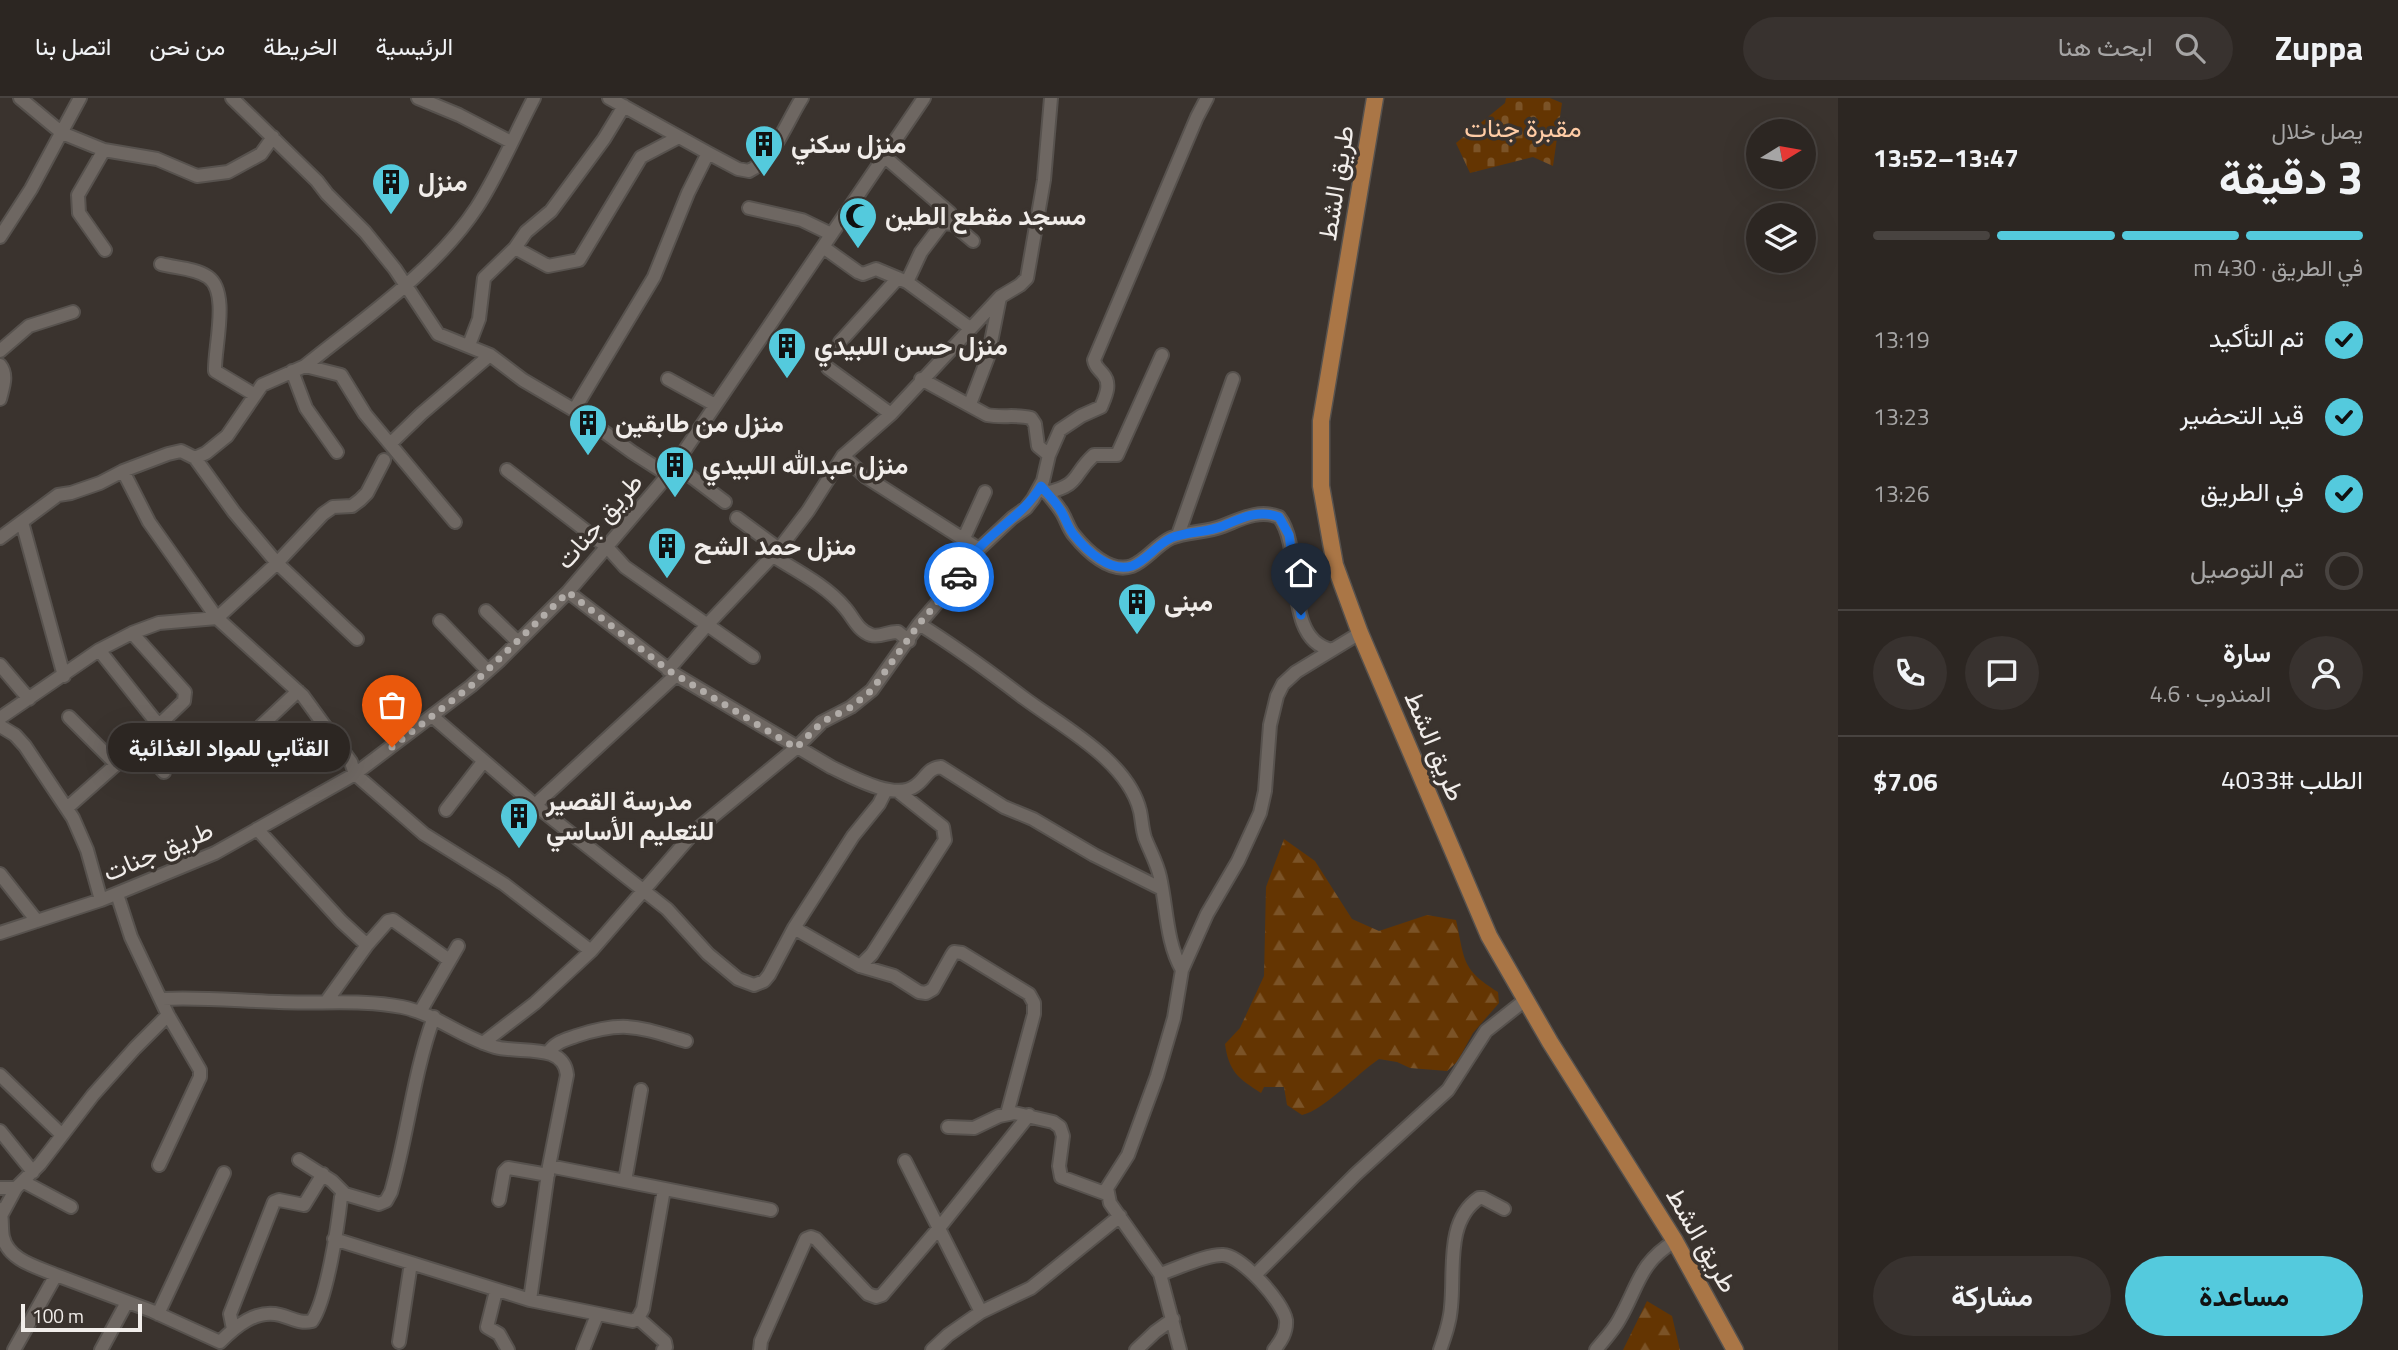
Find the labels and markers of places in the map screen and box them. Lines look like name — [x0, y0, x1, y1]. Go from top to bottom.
building icon: منزل سكني — [743, 123, 785, 178]
place label: منزل سكني — [791, 124, 906, 166]
building icon: منزل — [370, 161, 412, 216]
place label: منزل — [418, 162, 468, 201]
mosque icon: مسجد مقطع الطين — [837, 195, 879, 250]
place label: مسجد مقطع الطين — [885, 196, 1086, 235]
building icon: منزل حسن اللبيدي — [766, 325, 808, 380]
place label: منزل حسن اللبيدي — [814, 326, 1008, 368]
building icon: منزل من طابقين — [567, 402, 609, 457]
place label: منزل من طابقين — [615, 403, 784, 442]
building icon: منزل عبدالله اللبيدي — [654, 444, 696, 499]
place label: منزل عبدالله اللبيدي — [702, 445, 908, 487]
building icon: منزل حمد الشح — [646, 525, 688, 580]
place label: منزل حمد الشح — [694, 526, 856, 565]
pin — [1271, 543, 1331, 615]
building icon: مبنى — [1116, 581, 1158, 636]
place label: مبنى — [1164, 582, 1213, 621]
pin — [362, 675, 422, 747]
callout: القنّابي للمواد الغذائية — [108, 722, 350, 772]
place label: مدرسة القصير للتعليم الأساسي — [545, 781, 714, 853]
building icon: مدرسة القصير للتعليم الأساسي — [498, 795, 540, 850]

